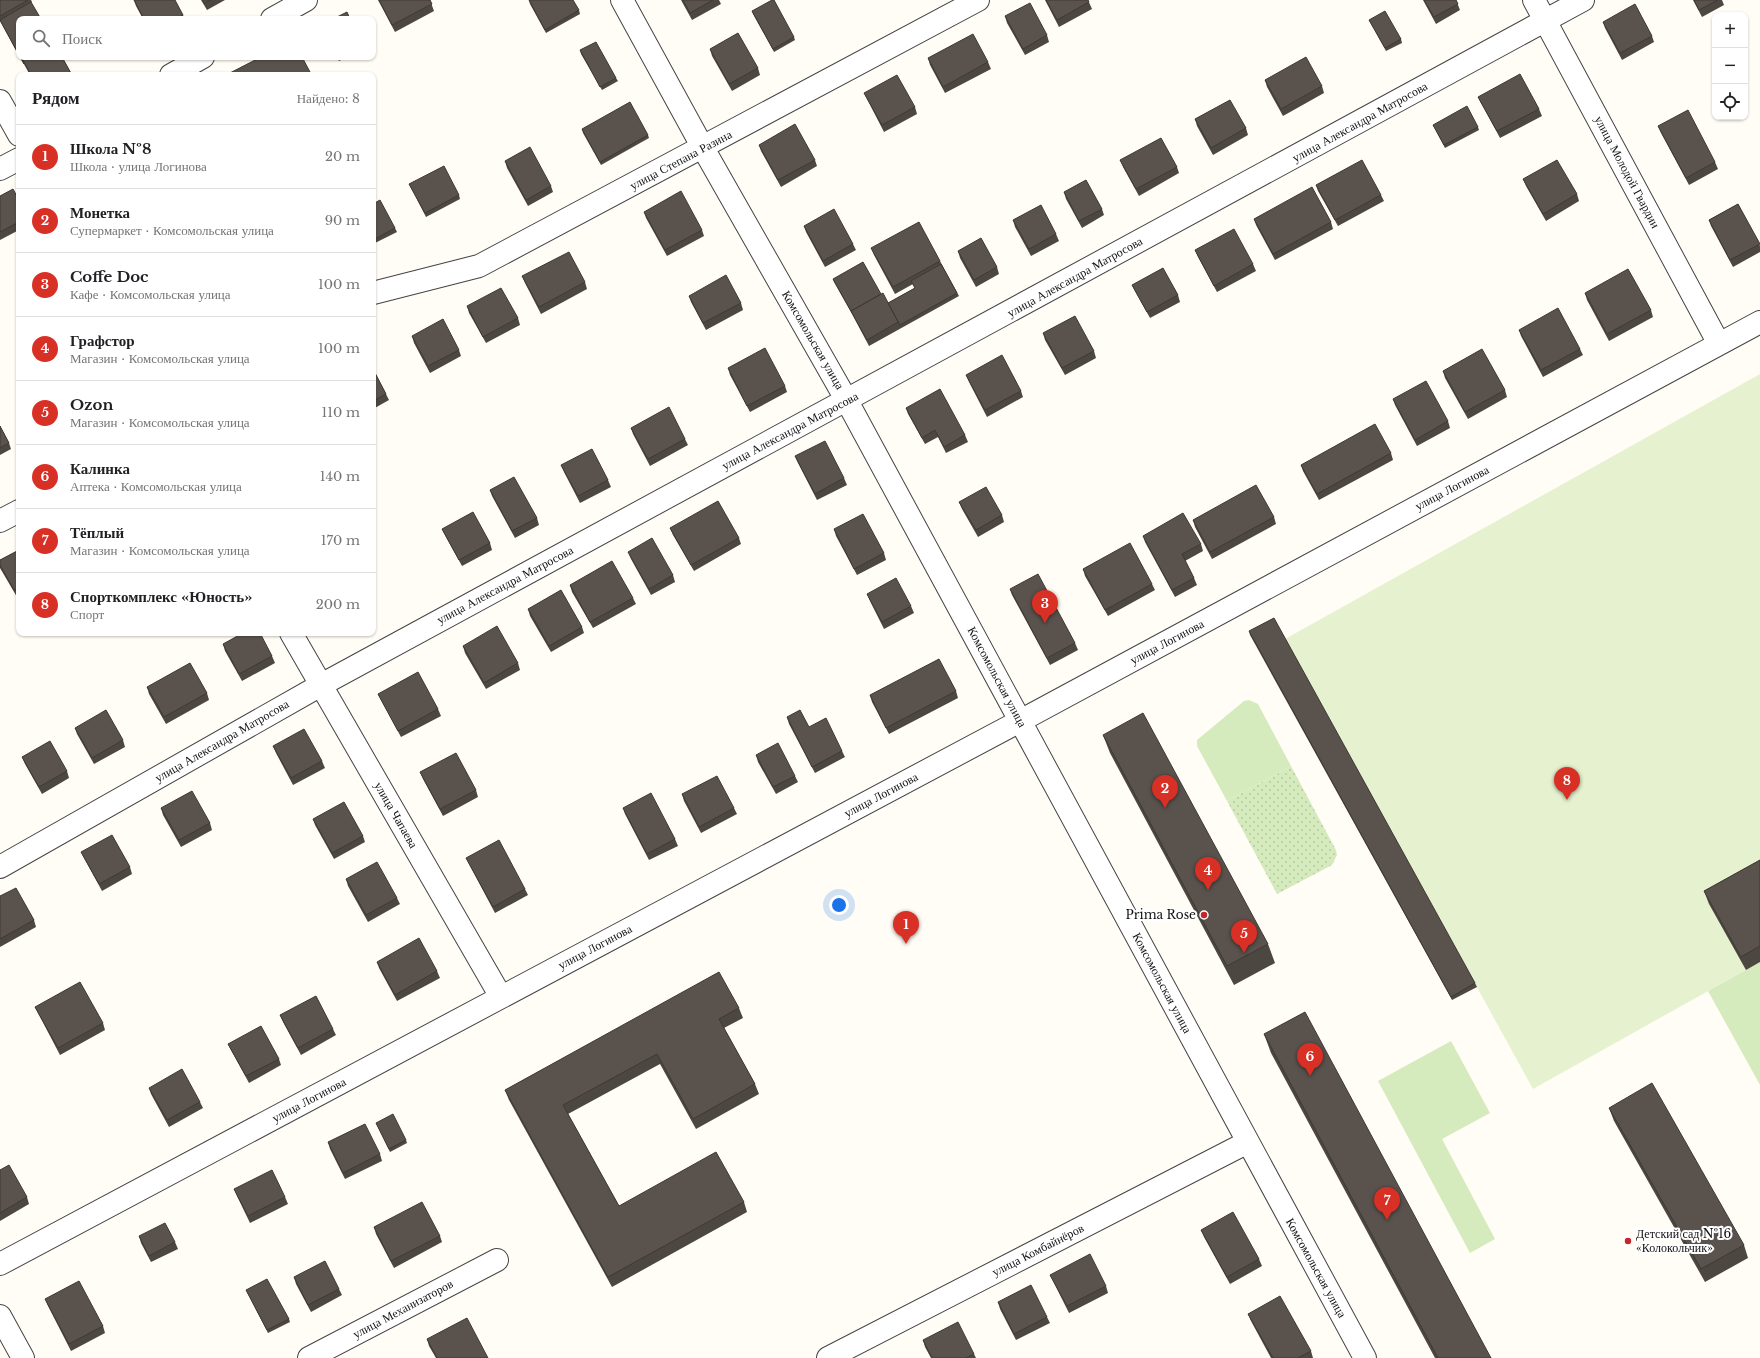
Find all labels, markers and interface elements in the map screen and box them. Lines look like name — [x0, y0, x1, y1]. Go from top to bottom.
map controls — [1712, 12, 1748, 120]
button: + — [1712, 12, 1748, 48]
search box — [16, 16, 376, 60]
icon: search — [30, 27, 52, 49]
text: Поиск — [62, 29, 102, 48]
button: − — [1712, 48, 1748, 84]
street label: улица Александра Матросова — [1290, 78, 1431, 165]
button: locate — [1712, 84, 1748, 120]
text: Рядом — [32, 88, 80, 109]
text: Найдено: 8 — [297, 90, 360, 107]
street label: улица Молодой Гвардии — [1591, 113, 1664, 231]
street label: улица Степана Разина — [627, 126, 735, 193]
text: Школа №8 — [70, 139, 152, 158]
text: 1 — [42, 148, 48, 165]
text: 20 m — [325, 148, 360, 165]
text: Школа · улица Логинова — [70, 158, 207, 175]
text: Монетка — [70, 203, 130, 222]
text: 2 — [41, 212, 49, 229]
text: 90 m — [325, 212, 360, 229]
text: Супермаркет · Комсомольская улица — [70, 222, 274, 239]
street label: улица Александра Матросова — [1005, 233, 1146, 320]
text: Coffe Doc — [70, 267, 149, 286]
text: 3 — [41, 276, 49, 293]
text: 100 m — [318, 276, 360, 293]
text: Кафе · Комсомольская улица — [70, 286, 231, 303]
street label: Комсомольская улица — [779, 288, 848, 392]
text: Графстор — [70, 331, 135, 350]
text: 4 — [41, 340, 49, 357]
text: 100 m — [318, 340, 360, 357]
text: Магазин · Комсомольская улица — [70, 350, 250, 367]
street label: улица Александра Матросова — [719, 388, 861, 473]
text: Ozon — [70, 395, 113, 414]
text: 5 — [41, 404, 49, 421]
text: 110 m — [321, 404, 360, 421]
text: Магазин · Комсомольская улица — [70, 414, 250, 431]
text: Калинка — [70, 459, 130, 478]
street label: улица Логинова — [1412, 461, 1492, 513]
text: 6 — [41, 468, 49, 485]
text: 140 m — [320, 468, 360, 485]
text: Аптека · Комсомольская улица — [70, 478, 242, 495]
text: Тёплый — [70, 523, 124, 542]
text: 7 — [42, 532, 48, 549]
text: 170 m — [321, 532, 360, 549]
text: Магазин · Комсомольская улица — [70, 542, 250, 559]
street label: улица Александра Матросова — [434, 542, 576, 627]
text: Спорткомплекс «Юность» — [70, 587, 253, 606]
pin: 3 — [1032, 590, 1058, 623]
text: 8 — [41, 596, 49, 613]
text: 200 m — [316, 596, 360, 613]
text: Спорт — [70, 606, 104, 623]
street label: улица Логинова — [1127, 615, 1207, 667]
street label: Комсомольская улица — [965, 624, 1031, 730]
street label: улица Александра Матросова — [152, 696, 292, 785]
pin: 8 — [1554, 767, 1580, 800]
street label: улица Логинова — [841, 768, 921, 820]
pin: 2 — [1152, 775, 1178, 808]
street label: улица Чапаева — [371, 779, 422, 851]
pin: 4 — [1195, 857, 1221, 890]
your location — [829, 895, 849, 915]
place label: Prima Rose — [1126, 907, 1196, 922]
marker: Prima Rose — [1199, 910, 1209, 920]
pin: 1 — [893, 911, 919, 944]
street label: улица Логинова — [555, 920, 635, 972]
pin: 5 — [1231, 920, 1257, 953]
street label: Комсомольская улица — [1130, 930, 1196, 1036]
pin: 6 — [1297, 1043, 1323, 1076]
street label: улица Логинова — [269, 1073, 349, 1125]
pin: 7 — [1374, 1187, 1400, 1220]
street label: Комсомольская улица — [1283, 1215, 1350, 1321]
street label: улица Комбайнёров — [989, 1220, 1087, 1279]
place label: Детский сад №16 «Колокольчик» — [1636, 1226, 1732, 1255]
marker: Детский сад №16 «Колокольчик» — [1623, 1236, 1633, 1246]
street label: улица Механизаторов — [350, 1276, 456, 1341]

